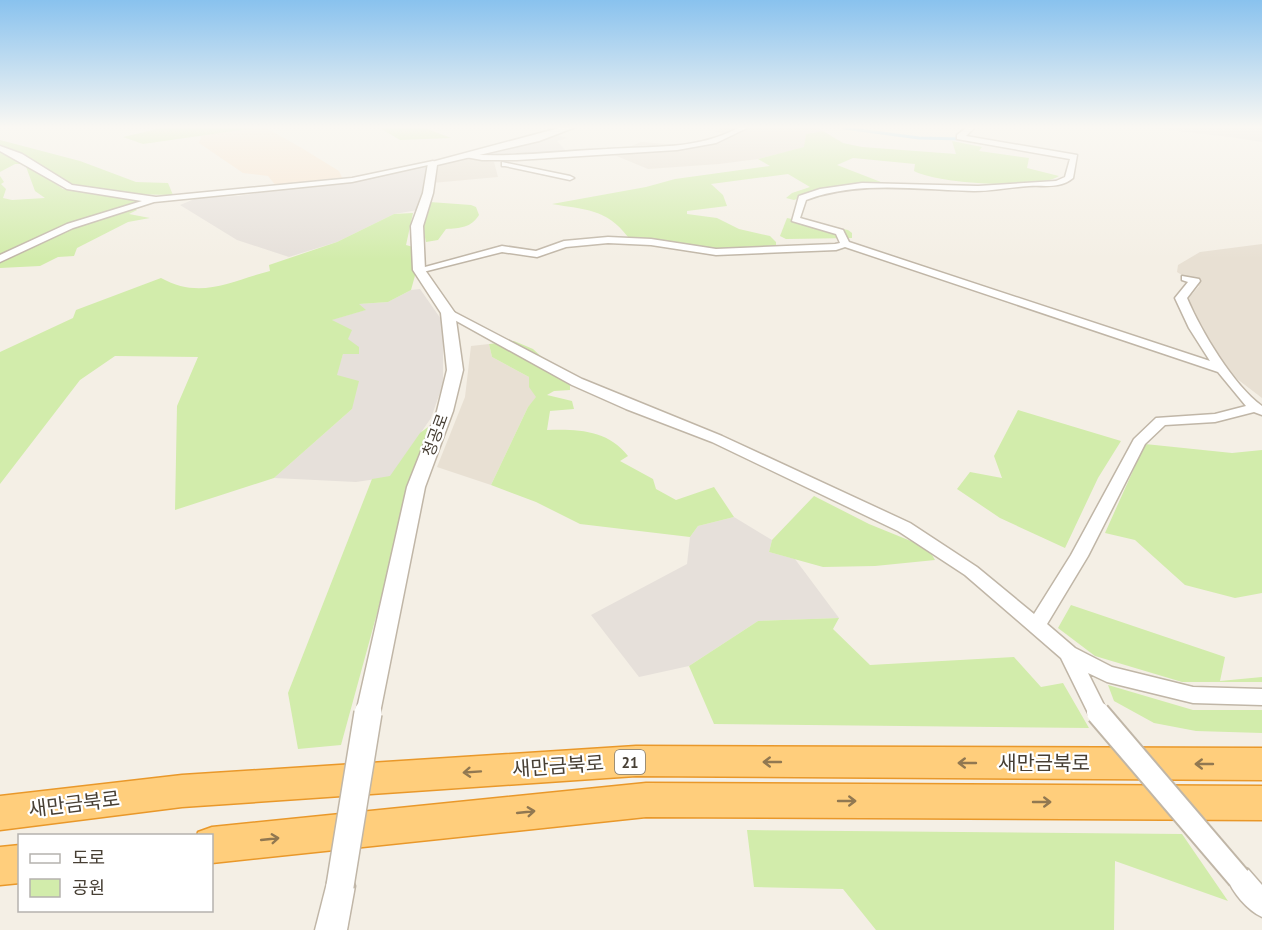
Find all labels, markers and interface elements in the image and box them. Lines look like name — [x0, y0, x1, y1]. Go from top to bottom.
street label: 청공로 — [418, 411, 452, 459]
street label: 새만금북로 — [511, 750, 605, 782]
road number: 21 — [615, 750, 645, 774]
street label: 새만금북로 — [998, 750, 1090, 776]
one-way arrow — [762, 756, 782, 768]
one-way arrow — [957, 757, 977, 769]
one-way arrow — [1194, 758, 1214, 770]
one-way arrow — [462, 767, 482, 778]
street label: 새만금북로 — [27, 785, 121, 823]
one-way arrow — [836, 795, 856, 807]
one-way arrow — [1031, 796, 1051, 808]
one-way arrow — [516, 806, 536, 817]
one-way arrow — [259, 833, 279, 844]
legend — [18, 834, 213, 912]
text: 도로 — [72, 846, 105, 869]
text: 공원 — [72, 876, 105, 899]

